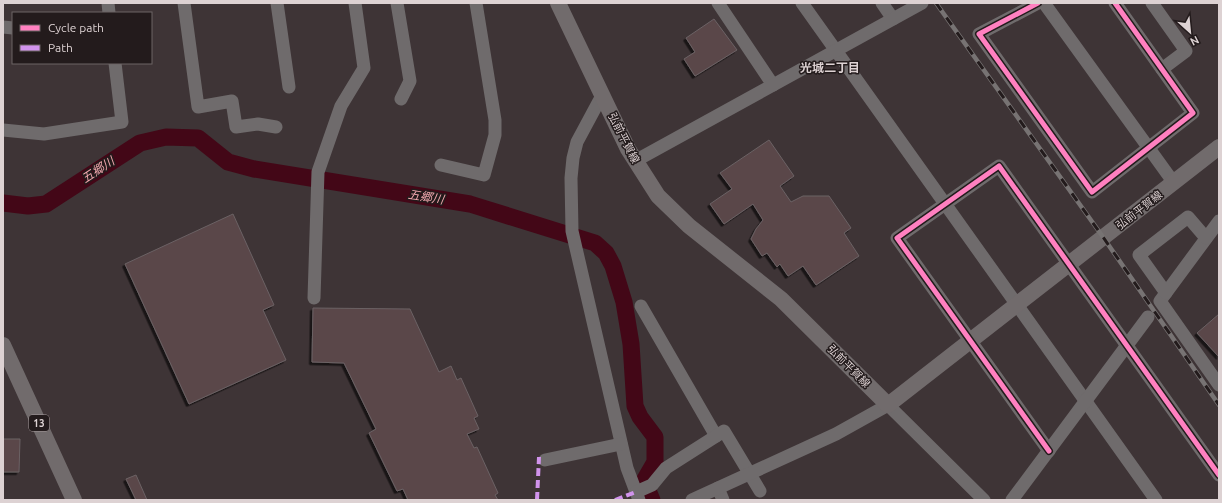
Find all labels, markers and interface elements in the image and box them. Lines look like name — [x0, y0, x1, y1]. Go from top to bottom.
legend — [12, 12, 152, 64]
north arrow — [1170, 12, 1210, 52]
text: Cycle path — [48, 21, 104, 34]
text: N — [1188, 34, 1201, 48]
text: Path — [48, 41, 73, 54]
district label: 光城二丁目 — [800, 61, 860, 74]
street label: 弘前平賀線 — [606, 111, 642, 165]
water label: 五郷川 — [79, 153, 118, 185]
water label: 五郷川 — [407, 187, 447, 206]
street label: 弘前平賀線 — [1114, 188, 1164, 232]
street label: 弘前平賀線 — [825, 342, 873, 390]
road number: 13 — [29, 415, 49, 431]

